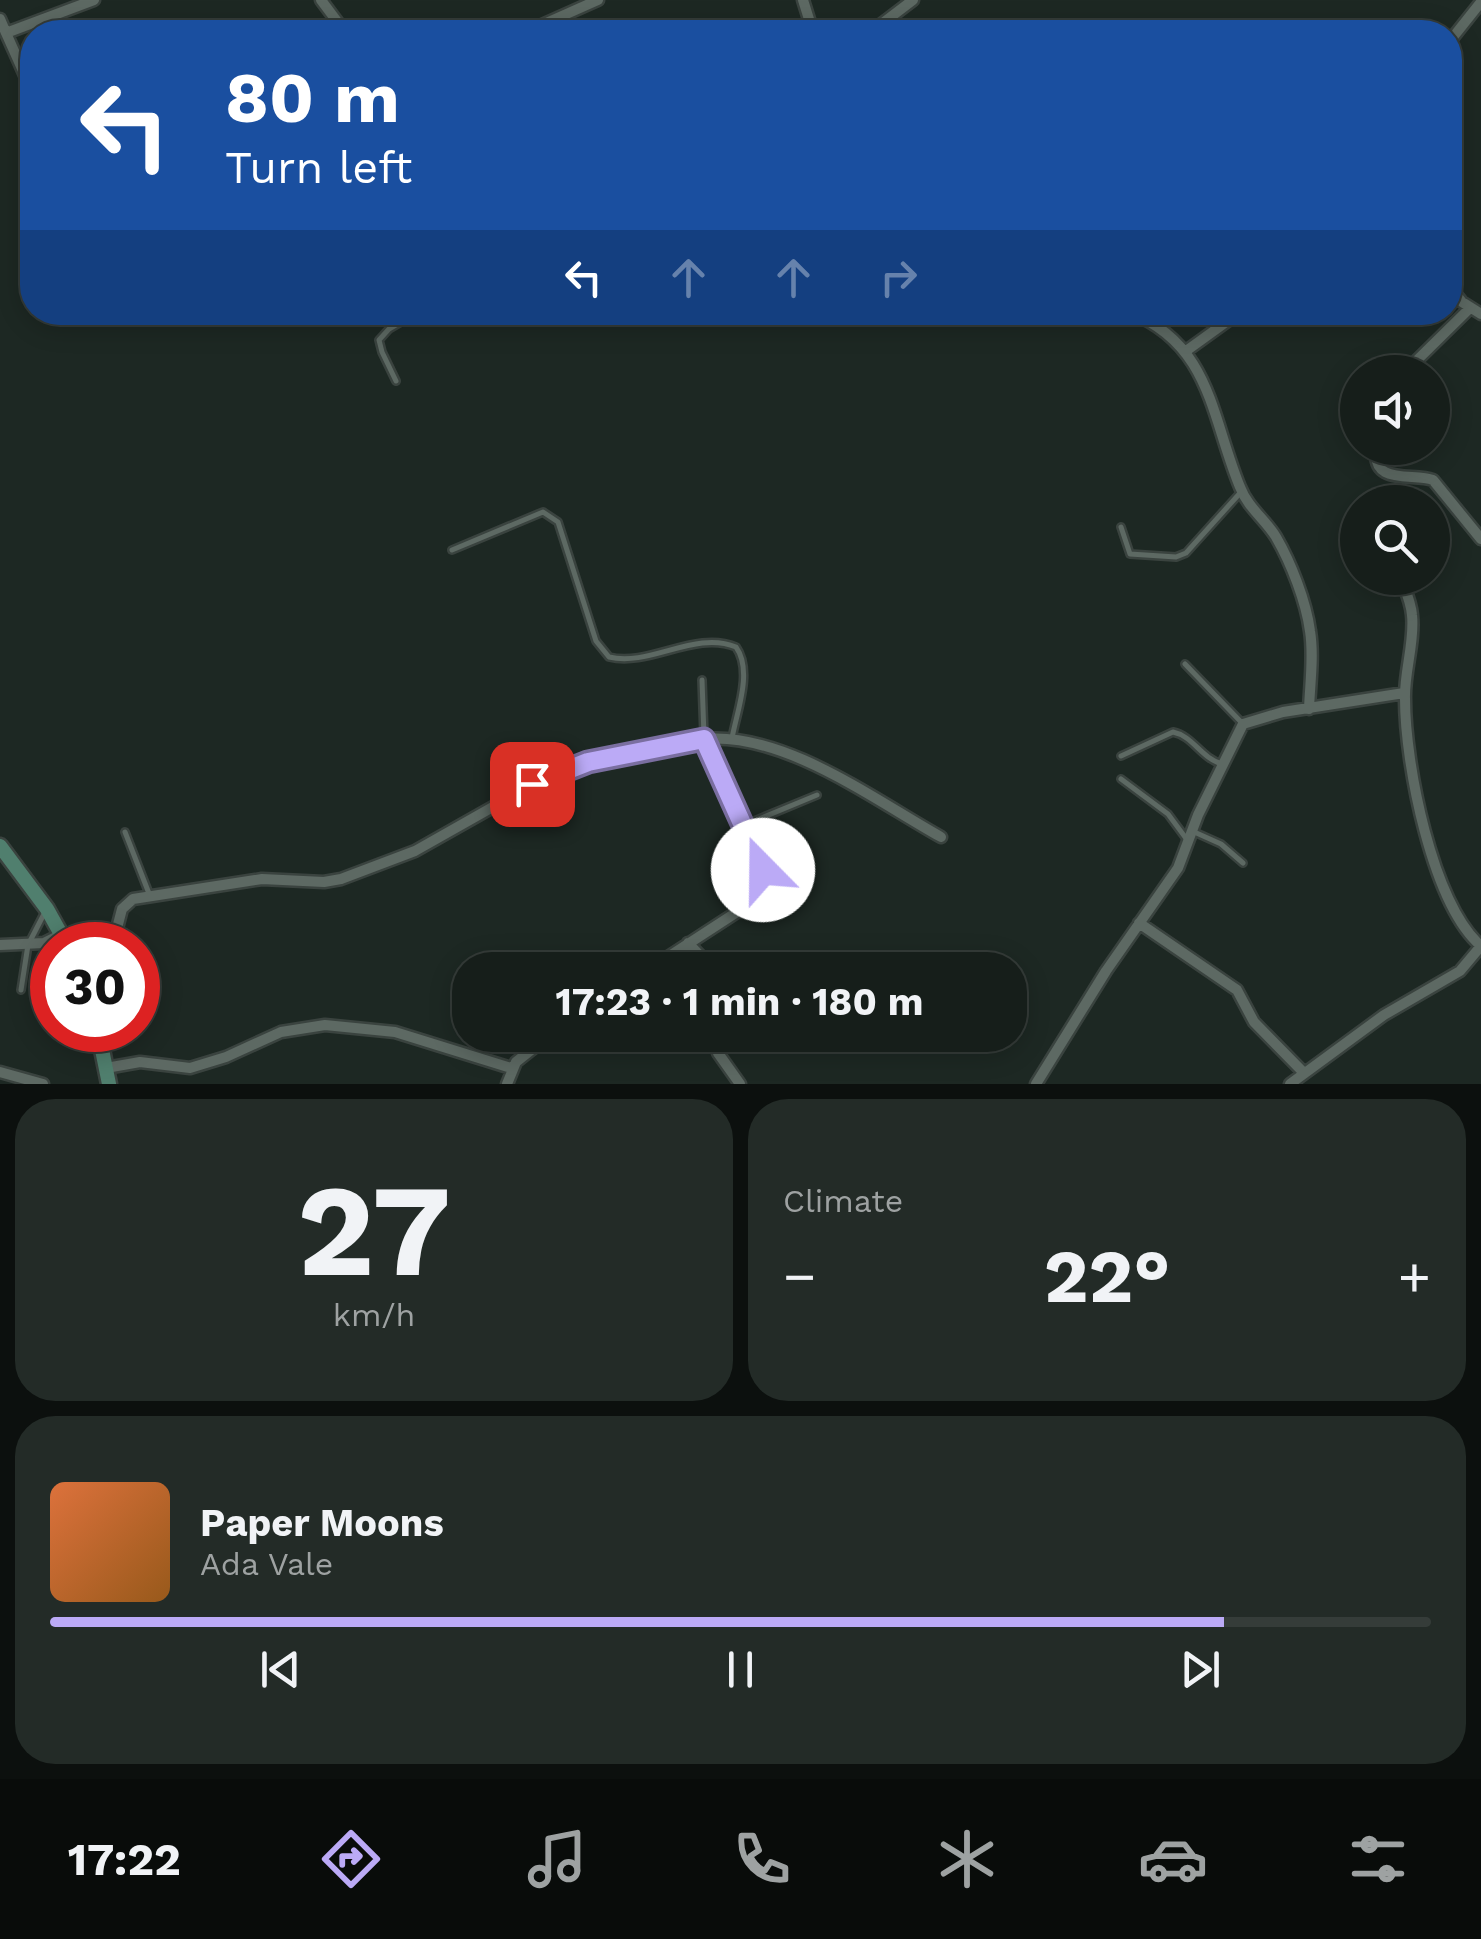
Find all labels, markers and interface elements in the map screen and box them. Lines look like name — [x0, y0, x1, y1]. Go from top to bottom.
text: 80 m — [225, 57, 400, 139]
icon: left — [60, 60, 190, 190]
text: Turn left — [225, 141, 412, 194]
icon: left — [556, 250, 611, 305]
icon: ahead — [661, 250, 716, 305]
icon: ahead — [766, 250, 821, 305]
icon: right — [871, 250, 926, 305]
map controls — [1340, 355, 1450, 595]
button: sound — [1340, 355, 1450, 465]
button: search — [1340, 485, 1450, 595]
pin — [490, 742, 575, 827]
icon: arrive — [505, 757, 560, 812]
position arrow — [711, 818, 815, 922]
speed limit sign: 30 — [30, 922, 160, 1052]
text: 17:23 · 1 min · 180 m — [555, 980, 924, 1024]
text: 27 — [297, 1154, 451, 1307]
text: Climate — [783, 1182, 903, 1220]
text: 22° — [1044, 1232, 1170, 1320]
text: − — [783, 1244, 816, 1308]
text: + — [1398, 1244, 1431, 1308]
text: km/h — [333, 1296, 415, 1334]
text: Paper Moons — [200, 1501, 444, 1545]
text: Ada Vale — [200, 1545, 333, 1583]
icon: previous — [253, 1642, 308, 1697]
icon: pause — [713, 1642, 768, 1697]
icon: next — [1173, 1642, 1228, 1697]
icon: directions — [316, 1824, 386, 1894]
icon: music — [522, 1824, 592, 1894]
icon: phone — [727, 1824, 797, 1894]
icon: climate — [932, 1824, 1002, 1894]
icon: car — [1138, 1824, 1208, 1894]
icon: filters — [1343, 1824, 1413, 1894]
text: 17:22 — [68, 1833, 181, 1886]

